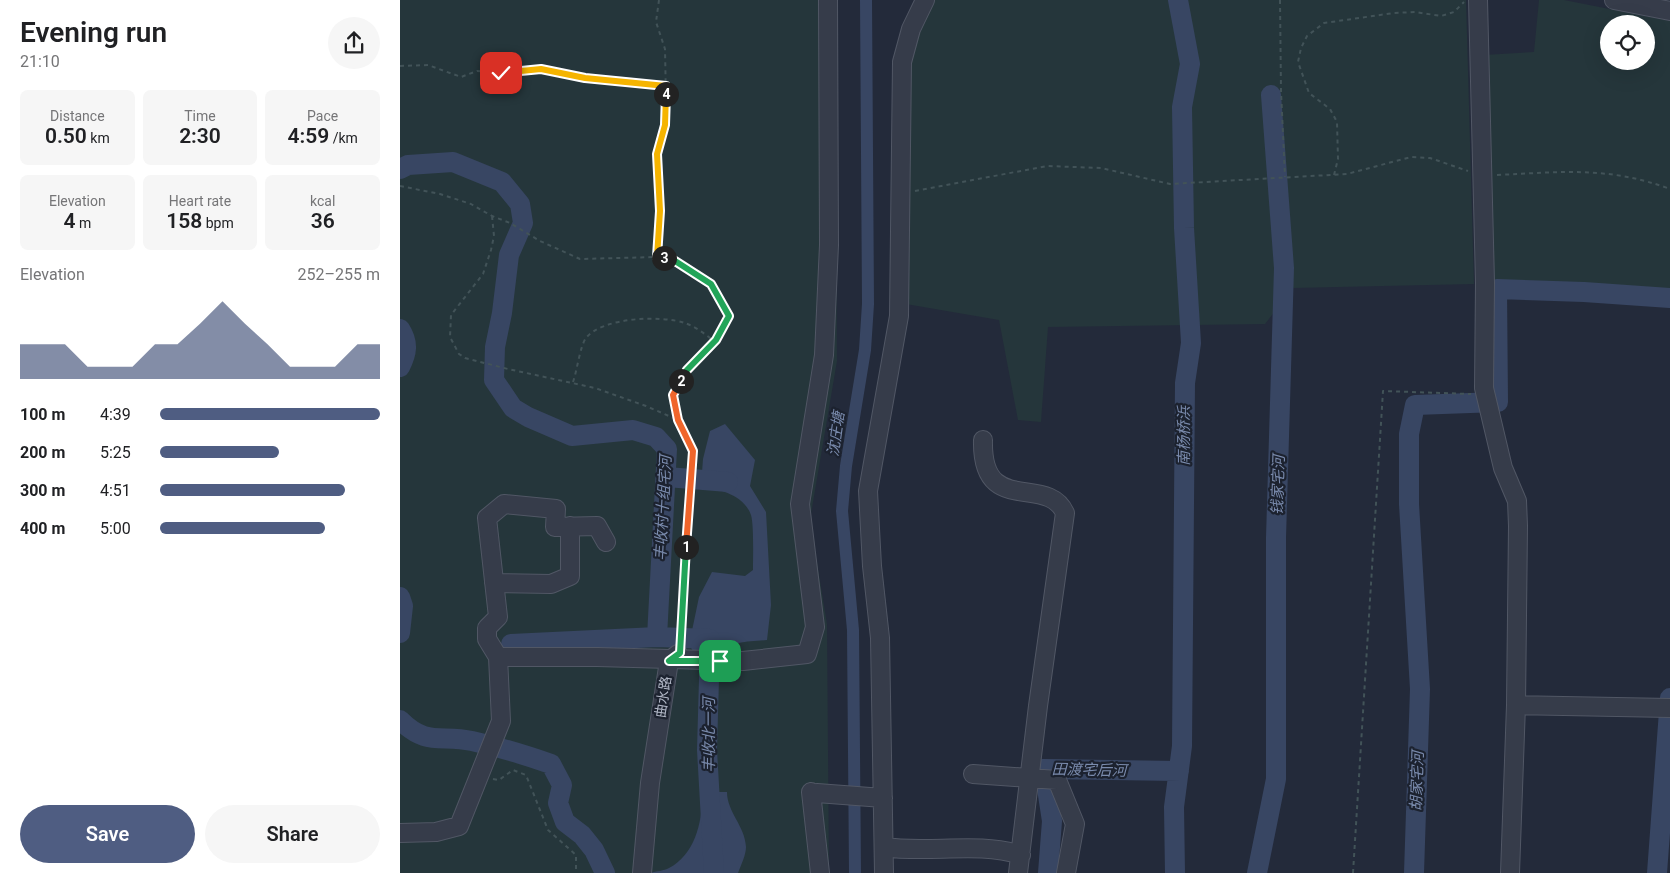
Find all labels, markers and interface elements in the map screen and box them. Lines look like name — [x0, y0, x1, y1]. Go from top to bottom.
map controls — [1600, 15, 1655, 70]
button: locate — [1600, 15, 1655, 70]
text: Evening run — [20, 16, 167, 49]
button: share — [328, 17, 380, 69]
text: 21:10 — [20, 52, 60, 71]
pin — [480, 52, 522, 94]
icon: check — [487, 59, 515, 87]
pin: 4 — [654, 82, 678, 106]
text: 4 — [662, 86, 671, 102]
text: Distance — [50, 108, 105, 124]
text: Time — [184, 108, 216, 124]
text: Pace — [307, 108, 338, 124]
text: 0.50 — [45, 124, 87, 148]
text: 2:30 — [179, 124, 221, 148]
text: 4:59 — [287, 124, 329, 148]
text: km — [87, 130, 110, 146]
text: /km — [329, 130, 358, 146]
text: Elevation — [49, 193, 106, 209]
text: Heart rate — [169, 193, 231, 209]
text: kcal — [310, 193, 335, 209]
text: 4 — [63, 209, 75, 233]
text: 158 — [166, 209, 202, 233]
text: 36 — [311, 209, 335, 233]
text: m — [75, 215, 91, 231]
text: bpm — [202, 215, 234, 231]
pin: 3 — [652, 246, 676, 270]
text: 3 — [660, 250, 669, 266]
text: Elevation — [20, 265, 85, 284]
text: 252–255 m — [298, 265, 380, 284]
pin: 2 — [668, 368, 694, 394]
text: 2 — [677, 373, 686, 389]
water label: 南杨桥浜 — [1175, 404, 1193, 466]
text: 100 m — [20, 405, 65, 424]
text: 4:39 — [100, 405, 131, 424]
water label: 沈庄塘 — [824, 408, 848, 458]
text: 200 m — [20, 443, 65, 462]
text: 5:25 — [100, 443, 131, 462]
water label: 丰收村十组宅河 — [651, 452, 675, 561]
water label: 钱家宅河 — [1268, 452, 1288, 515]
text: 300 m — [20, 481, 65, 500]
text: 4:51 — [100, 481, 131, 500]
text: 400 m — [20, 519, 65, 538]
text: 5:00 — [100, 519, 131, 538]
pin: 1 — [674, 534, 698, 560]
text: 1 — [682, 539, 691, 555]
pin — [699, 640, 741, 682]
icon: arrive — [706, 647, 734, 675]
street label: 曲水路 — [652, 675, 674, 719]
water label: 丰收北一河 — [700, 695, 718, 773]
water label: 胡家宅河 — [1407, 748, 1427, 811]
water label: 田渡宅后河 — [1051, 760, 1130, 780]
button: Save — [20, 805, 195, 863]
button: Share — [205, 805, 380, 863]

